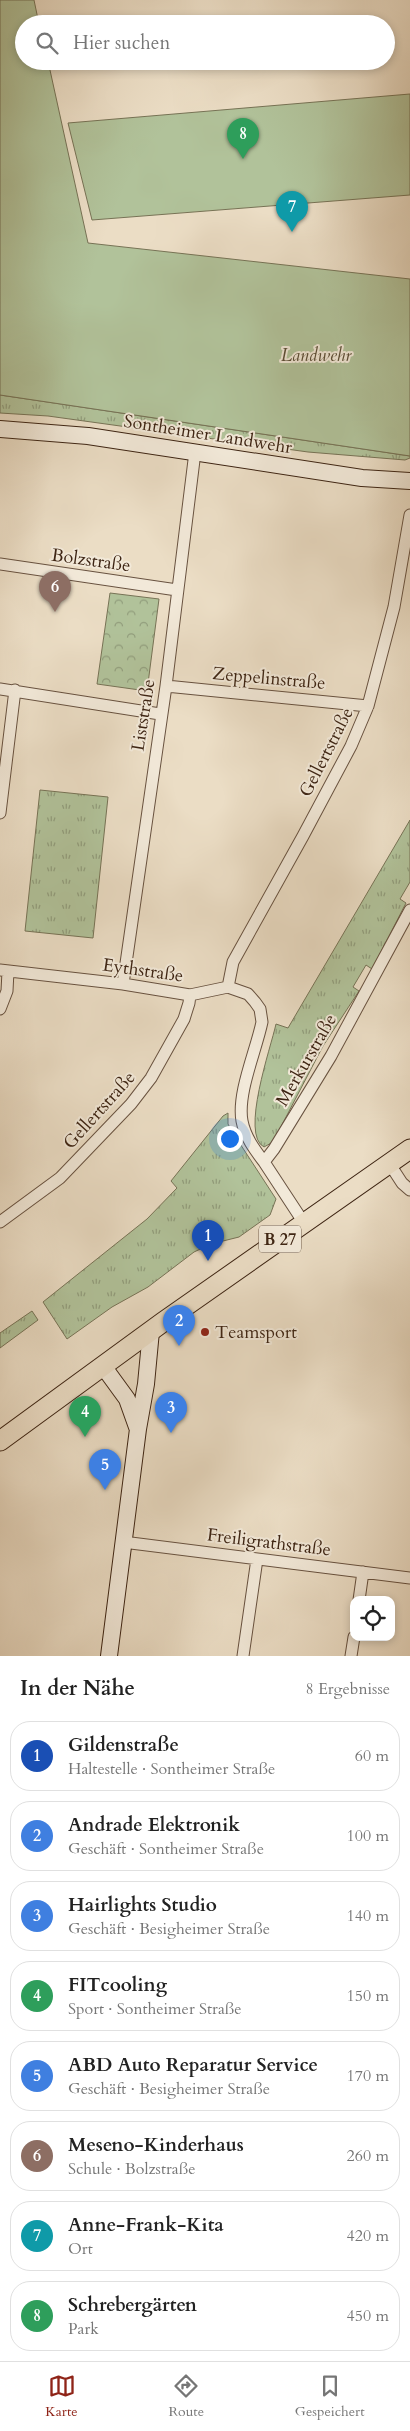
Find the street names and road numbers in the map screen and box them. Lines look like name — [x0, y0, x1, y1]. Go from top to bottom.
street label: Sontheimer Landwehr — [122, 409, 294, 460]
street label: Bolzstraße — [50, 543, 132, 578]
street label: Zeppelinstraße — [211, 661, 326, 696]
street label: Liststraße — [125, 677, 162, 753]
street label: Gellertstraße — [293, 703, 360, 801]
street label: Eythstraße — [101, 952, 185, 989]
street label: Merkurstraße — [270, 1010, 343, 1111]
street label: Gellertstraße — [58, 1066, 141, 1155]
road number: B 27 — [259, 1226, 301, 1252]
street label: Freiligrathstraße — [206, 1522, 332, 1562]

